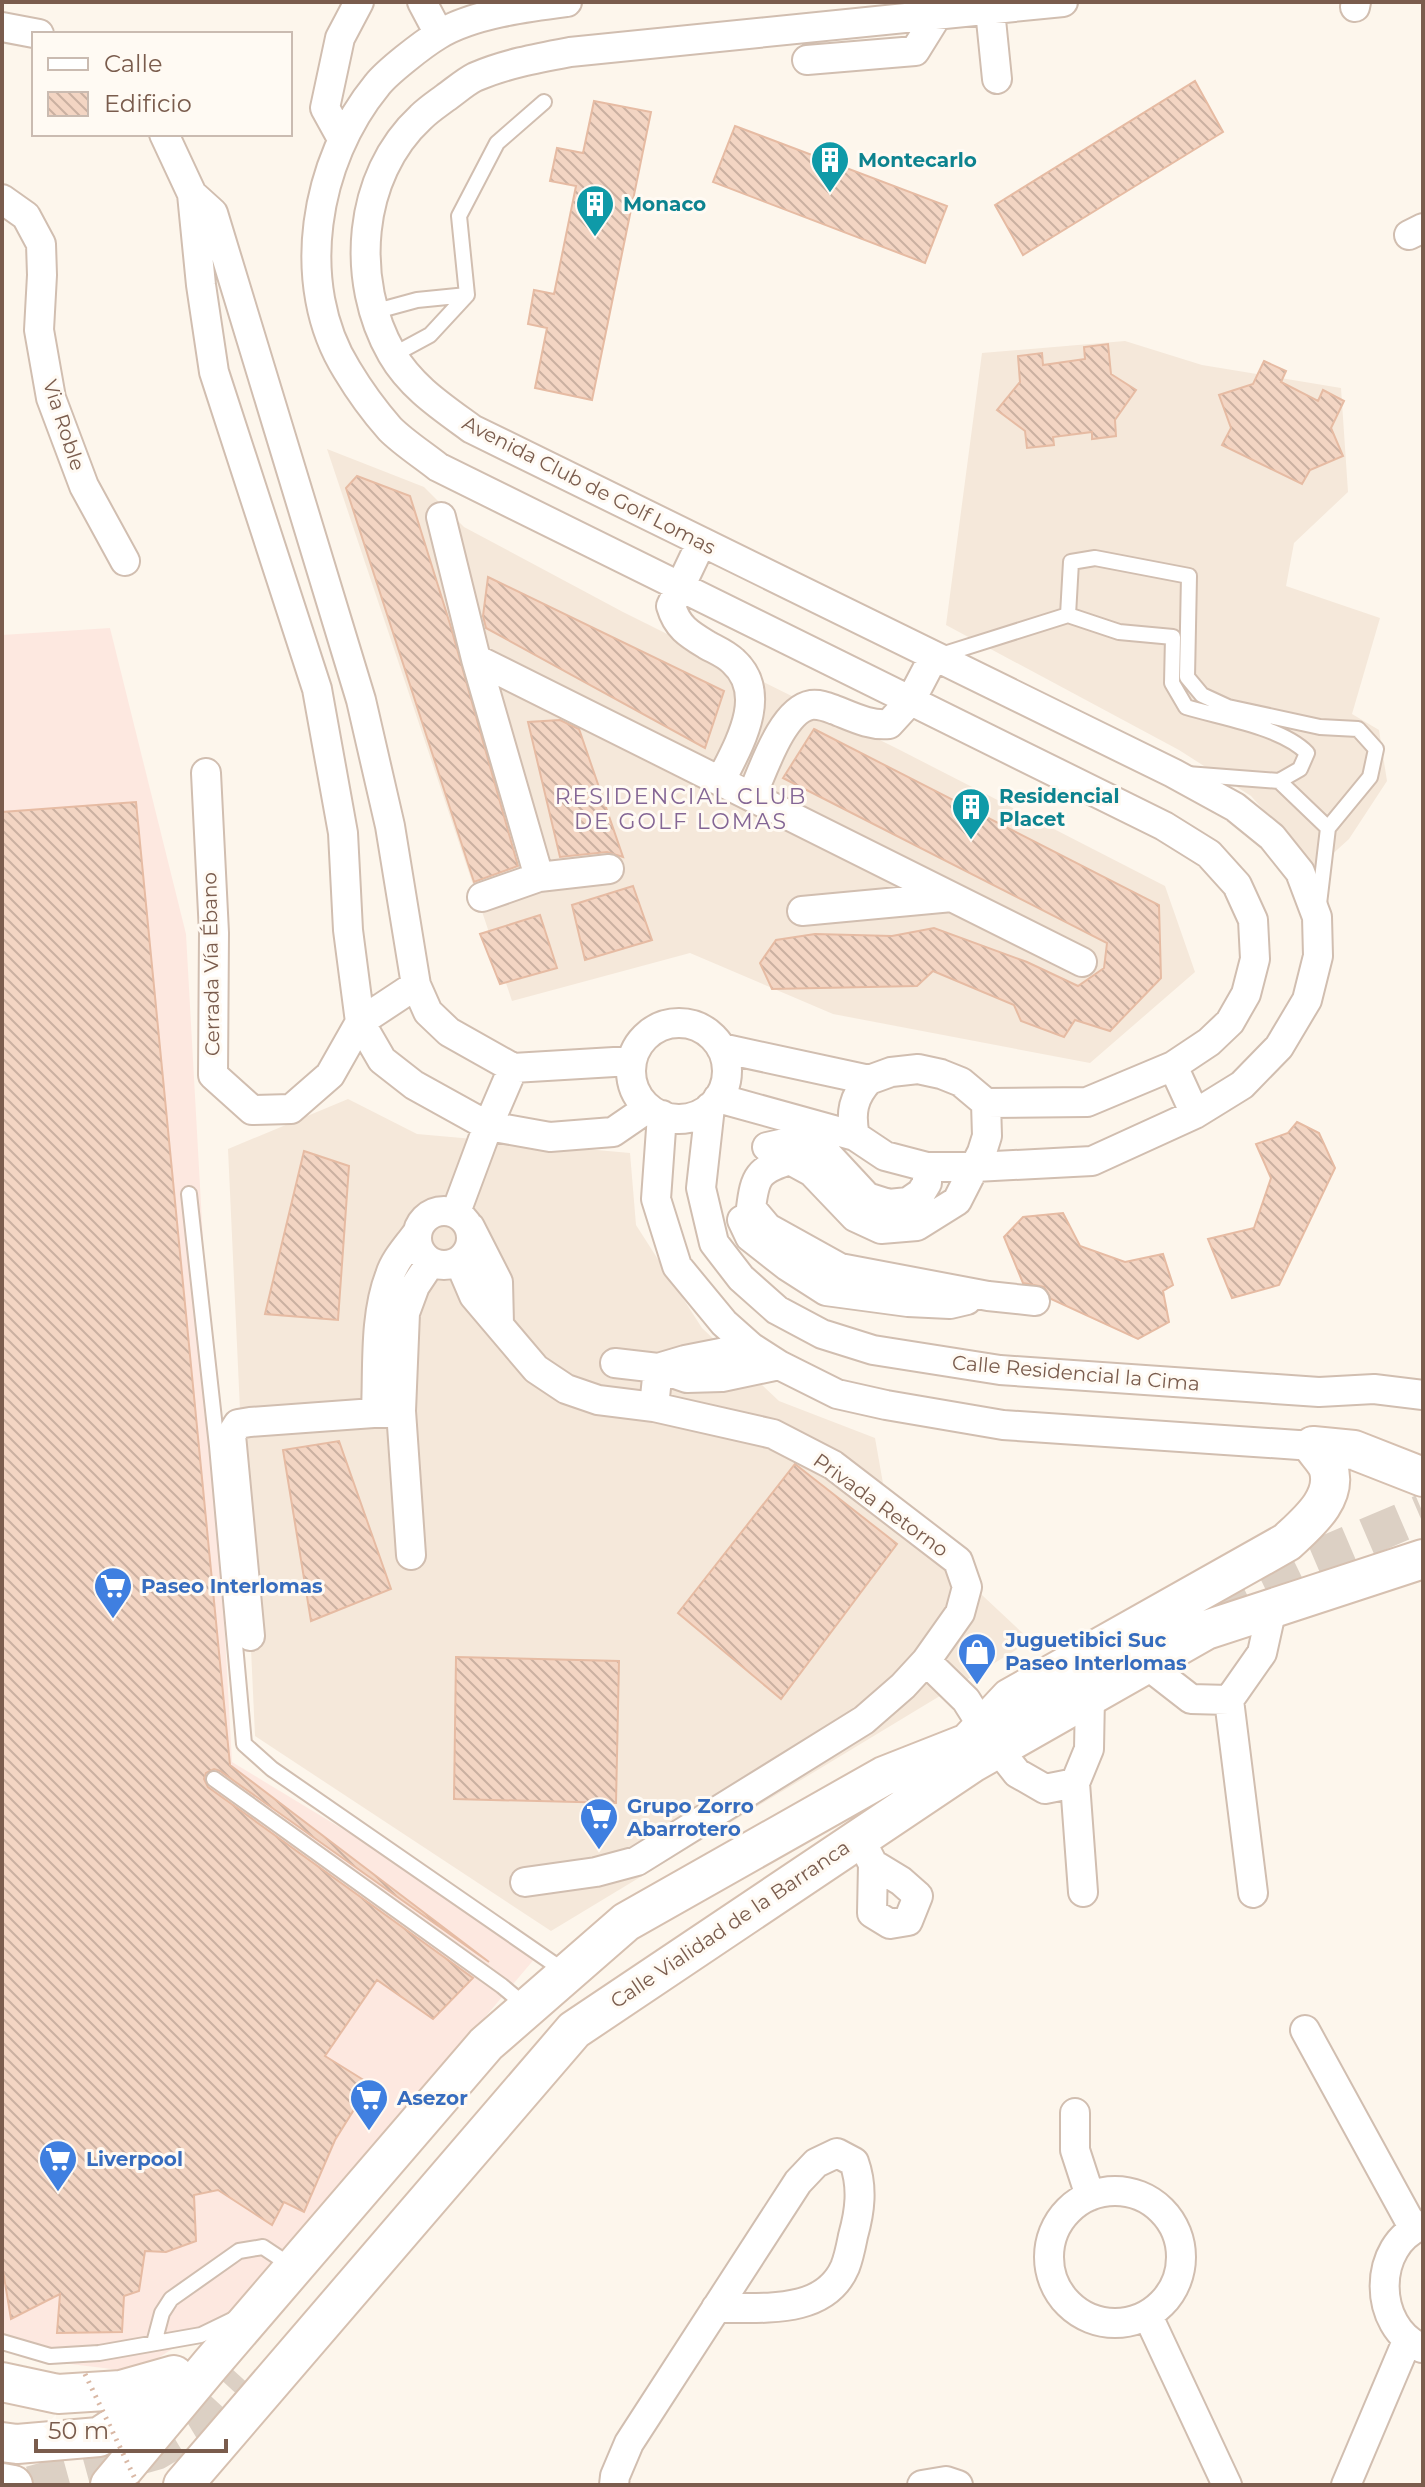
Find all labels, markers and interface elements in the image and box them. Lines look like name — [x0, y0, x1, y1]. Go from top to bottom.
legend — [32, 32, 292, 136]
text: Calle — [104, 49, 162, 78]
text: Edificio — [104, 89, 192, 118]
building icon: Montecarlo — [809, 139, 851, 194]
place label: Montecarlo — [858, 148, 977, 172]
building icon: Monaco — [574, 183, 616, 238]
place label: Monaco — [623, 192, 706, 216]
street label: Via Roble — [38, 377, 90, 473]
street label: Avenida Club de Golf Lomas — [458, 411, 720, 560]
district label: RESIDENCIAL CLUB DE GOLF LOMAS — [555, 783, 807, 835]
place label: Residencial Placet — [999, 784, 1119, 831]
building icon: Residencial Placet — [950, 786, 992, 841]
street label: Cerrada Vía Ébano — [197, 872, 225, 1056]
street label: Calle Residencial la Cima — [951, 1350, 1201, 1396]
street label: Privada Retorno — [809, 1448, 953, 1562]
supermarket icon: Paseo Interlomas — [92, 1565, 134, 1620]
place label: Paseo Interlomas — [141, 1574, 323, 1598]
place label: Juguetibici Suc Paseo Interlomas — [1004, 1628, 1187, 1675]
shop icon: Juguetibici Suc Paseo Interlomas — [956, 1631, 998, 1686]
place label: Grupo Zorro Abarrotero — [626, 1794, 754, 1841]
supermarket icon: Grupo Zorro Abarrotero — [578, 1796, 620, 1851]
street label: Calle Vialidad de la Barranca — [606, 1835, 854, 2013]
supermarket icon: Asezor — [348, 2077, 390, 2132]
place label: Asezor — [396, 2086, 468, 2110]
supermarket icon: Liverpool — [37, 2138, 79, 2193]
place label: Liverpool — [86, 2147, 183, 2171]
scale bar — [36, 2403, 226, 2453]
text: 50 m — [48, 2416, 109, 2445]

